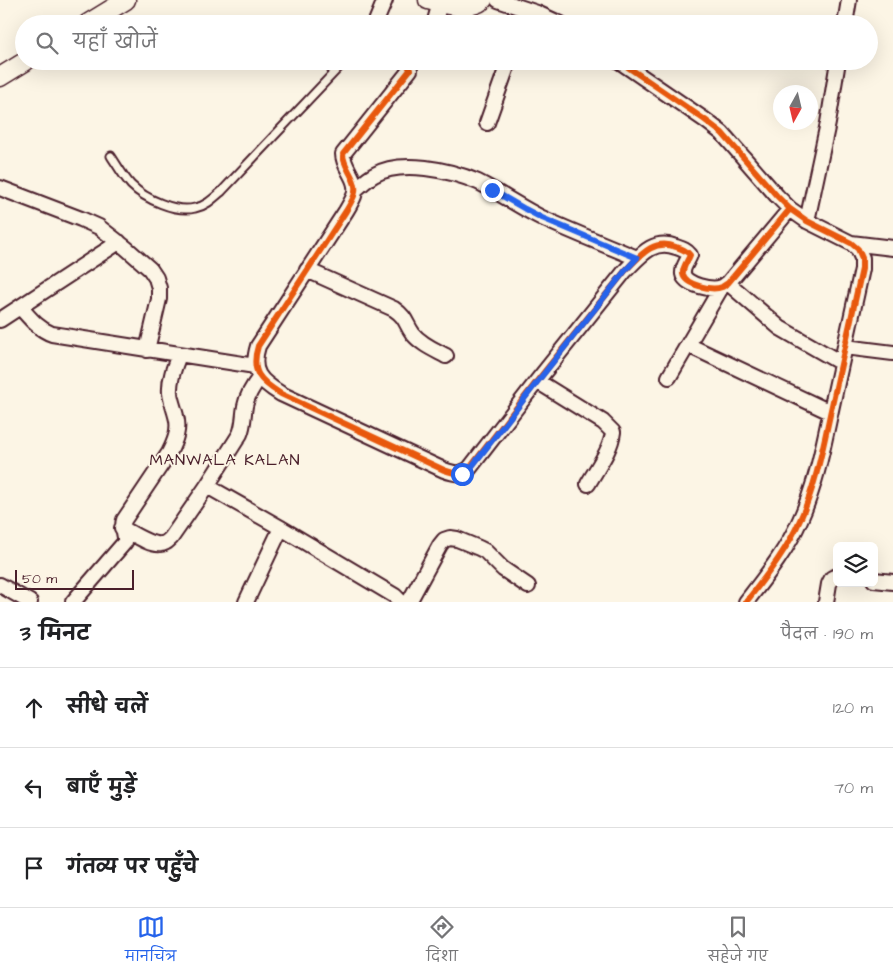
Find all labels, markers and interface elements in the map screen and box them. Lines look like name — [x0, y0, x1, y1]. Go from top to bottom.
search box — [15, 15, 878, 70]
icon: search — [33, 29, 61, 57]
text: यहाँ खोजें — [73, 29, 157, 56]
north arrow — [773, 85, 818, 130]
route end — [481, 179, 504, 202]
district label: MANWALA KALAN — [150, 449, 300, 471]
route start — [451, 463, 474, 486]
map controls — [833, 542, 878, 587]
button: layers — [833, 542, 878, 587]
scale bar — [15, 567, 134, 590]
text: 50 m — [22, 569, 57, 589]
text: 3 मिनट — [20, 619, 90, 648]
text: पैदल · 190 m — [781, 623, 873, 645]
icon: ahead — [20, 694, 48, 722]
text: सीधे चलें — [67, 694, 148, 721]
text: 120 m — [833, 697, 873, 719]
icon: left — [20, 774, 48, 802]
text: बाएँ मुड़ें — [67, 774, 136, 801]
text: 70 m — [834, 777, 873, 799]
icon: arrive — [20, 854, 48, 882]
text: गंतव्य पर पहुँचे — [67, 854, 198, 881]
tab: मानचित्र — [125, 913, 176, 972]
tab: दिशा — [426, 913, 458, 972]
tab: सहेजे गए — [708, 913, 768, 972]

